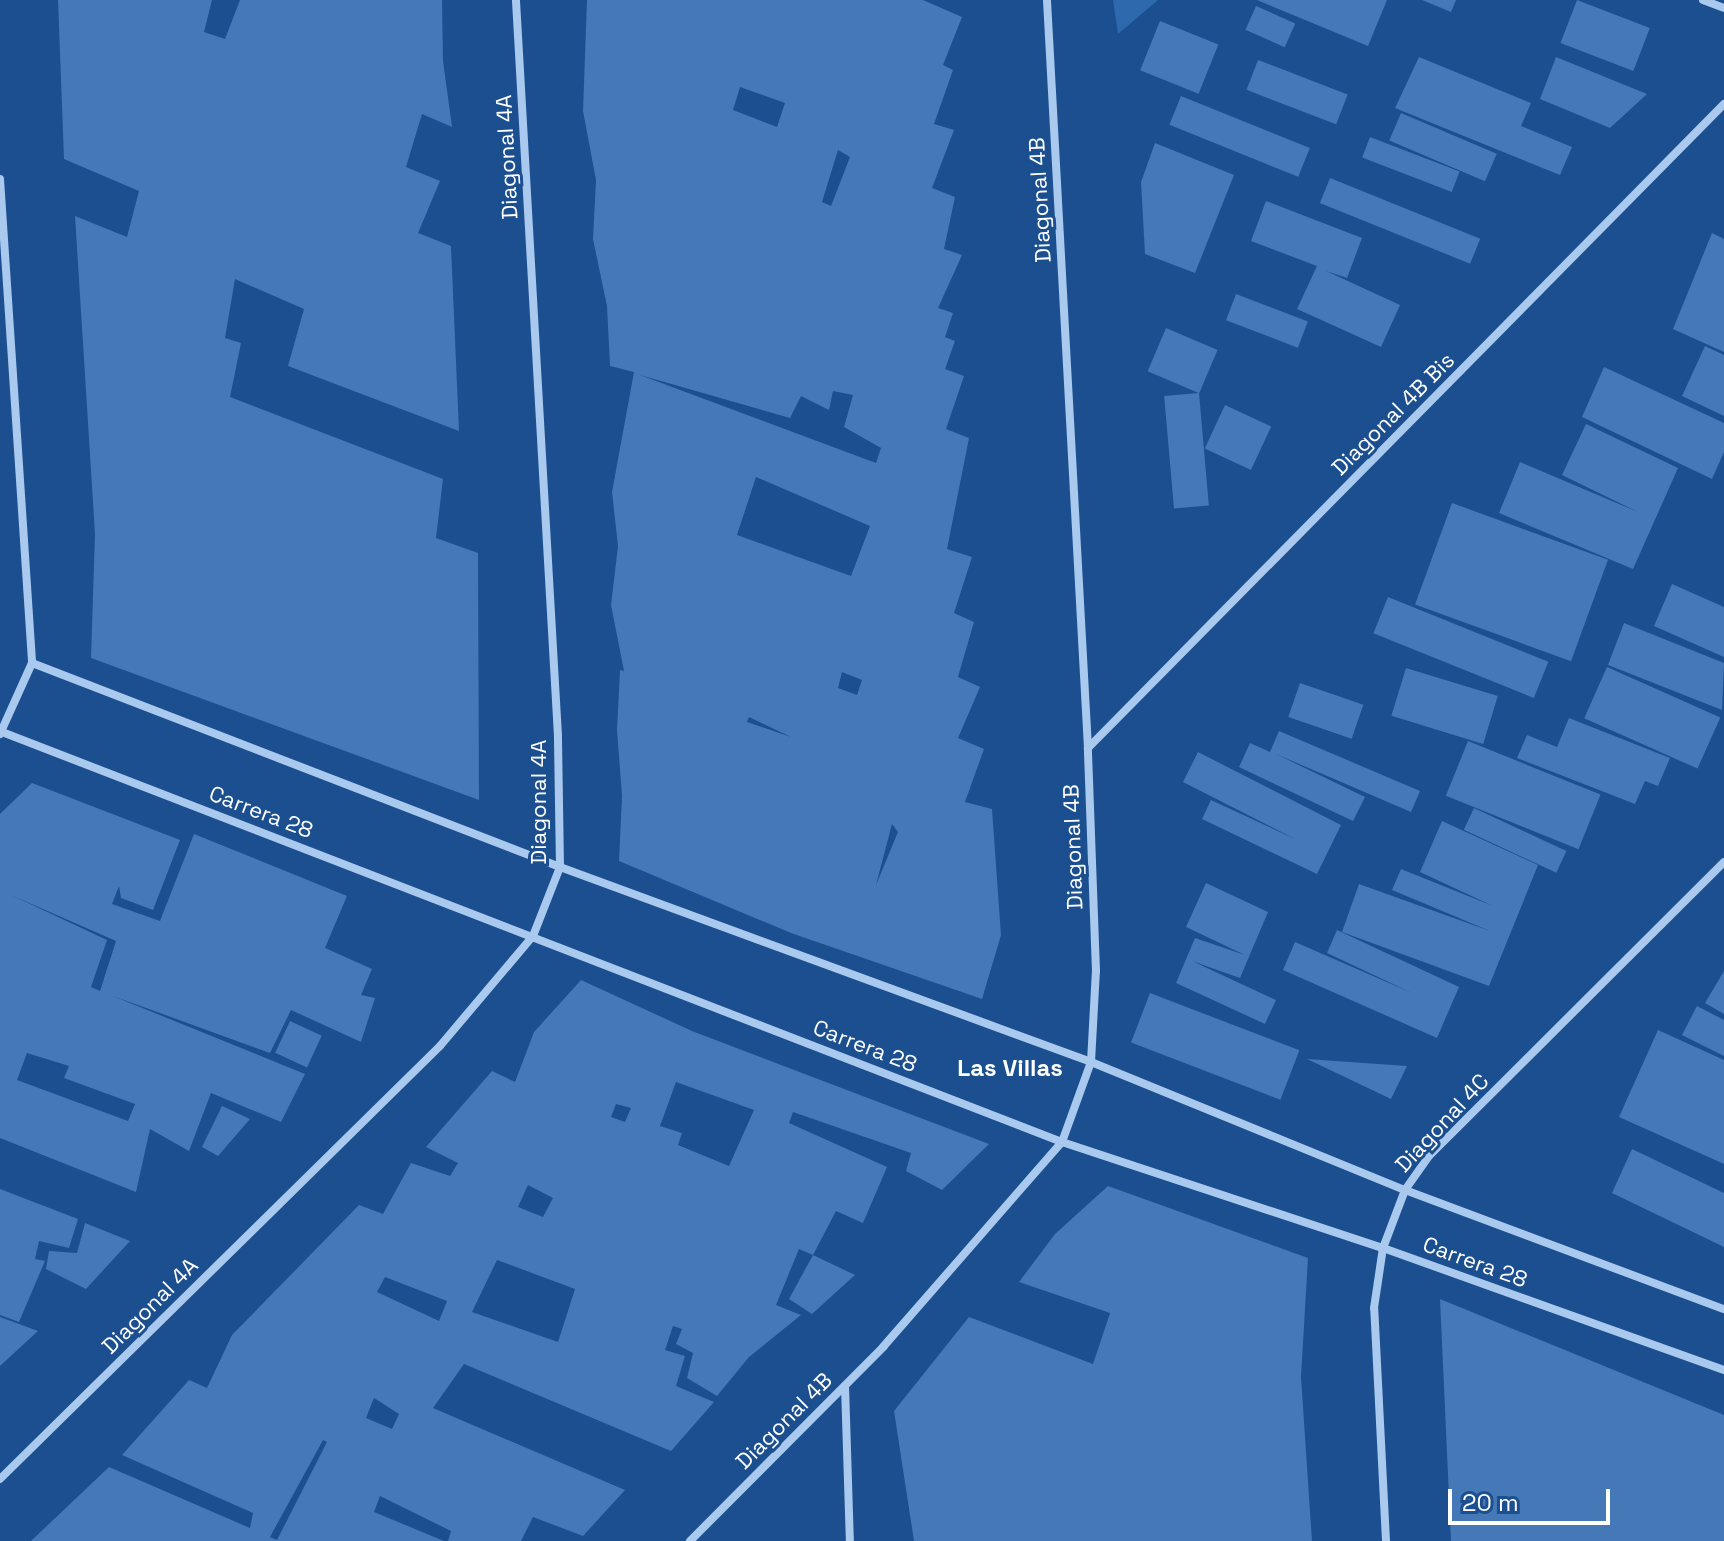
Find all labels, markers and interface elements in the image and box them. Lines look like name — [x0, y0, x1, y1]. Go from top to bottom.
street label: Diagonal 4A — [491, 94, 523, 220]
street label: Diagonal 4B — [1024, 137, 1056, 263]
street label: Diagonal 4B Bis — [1326, 347, 1460, 481]
street label: Diagonal 4A — [526, 740, 552, 864]
street label: Carrera 28 — [205, 780, 317, 844]
street label: Diagonal 4B — [1058, 784, 1088, 910]
street label: Carrera 28 — [809, 1014, 921, 1078]
district label: Las Villas — [957, 1054, 1063, 1082]
street label: Diagonal 4C — [1390, 1068, 1494, 1178]
street label: Carrera 28 — [1419, 1231, 1531, 1293]
street label: Diagonal 4A — [97, 1253, 203, 1359]
street label: Diagonal 4B — [730, 1367, 838, 1475]
scale bar — [1452, 1473, 1614, 1523]
text: 20 m — [1462, 1487, 1519, 1518]

